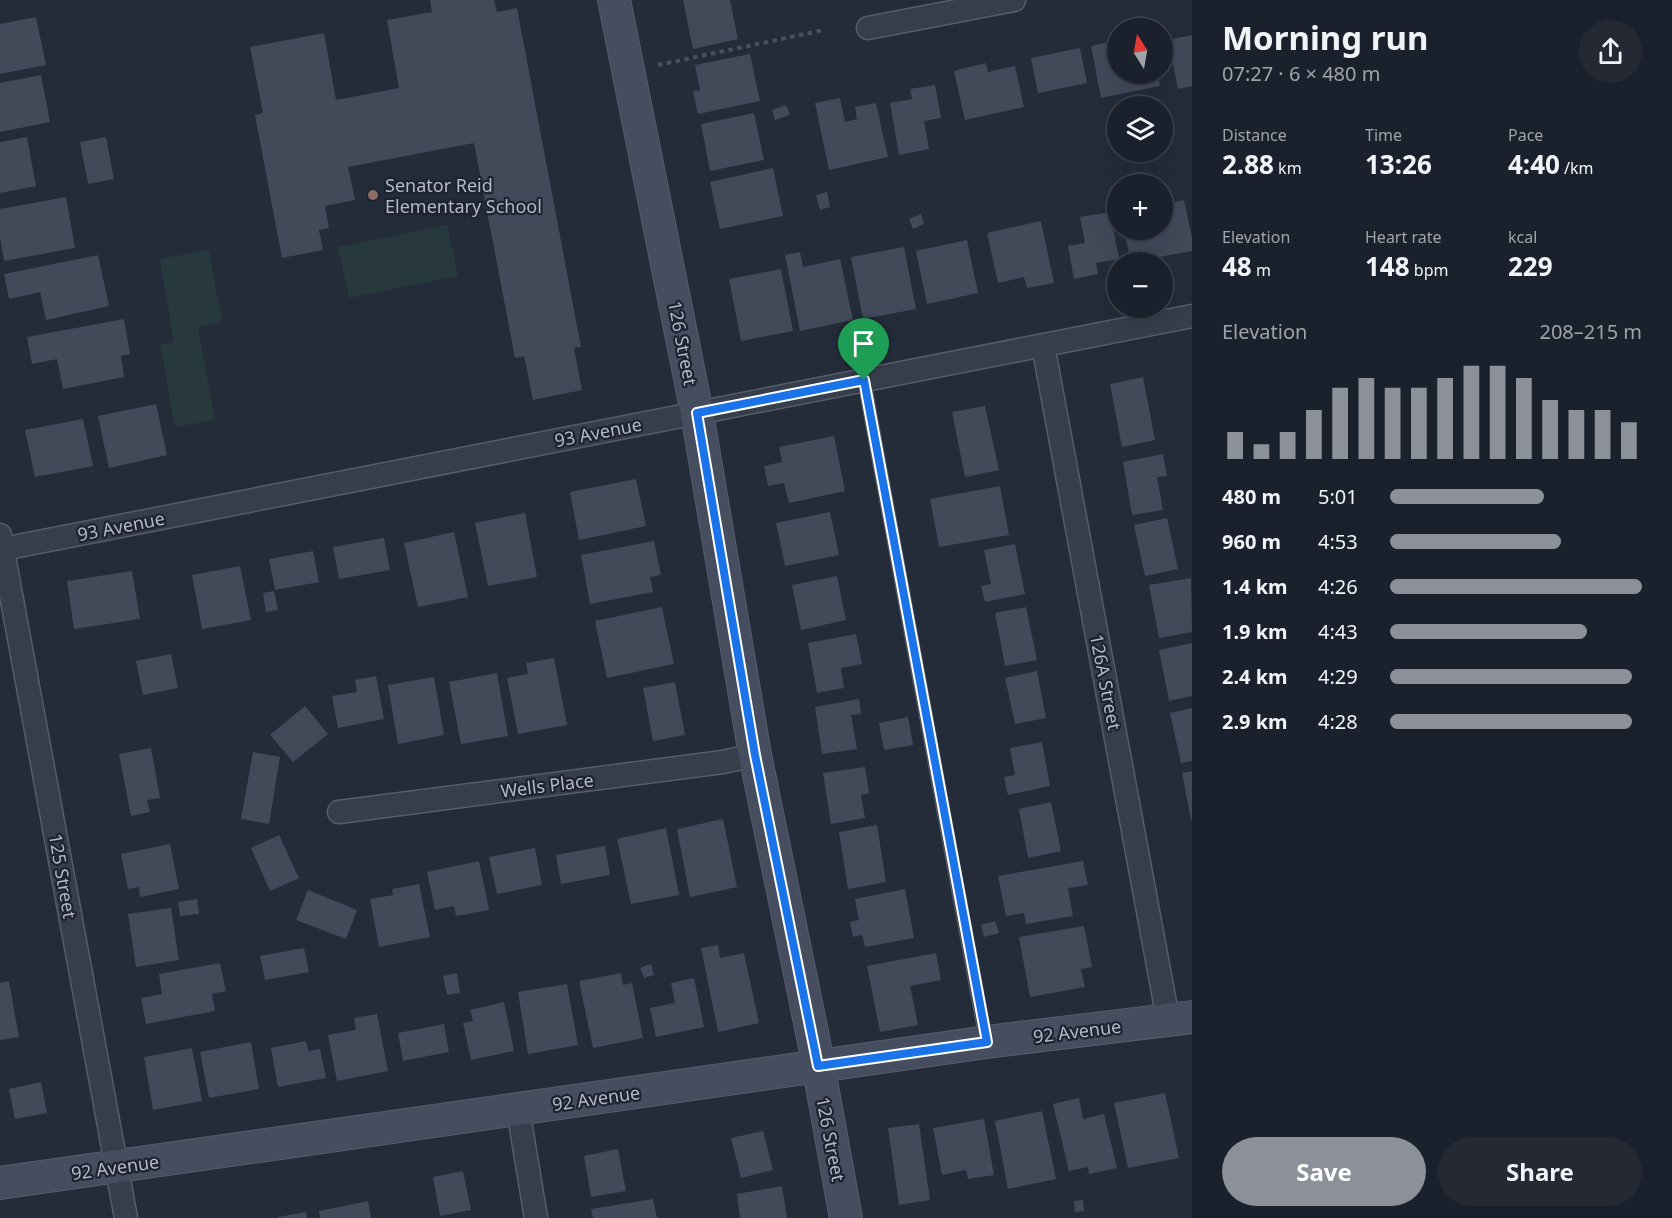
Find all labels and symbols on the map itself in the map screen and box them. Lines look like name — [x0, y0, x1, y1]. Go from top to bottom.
north arrow — [1107, 18, 1173, 84]
place label: Senator Reid Elementary School — [385, 173, 542, 218]
marker: Senator Reid Elementary School — [366, 188, 380, 202]
street label: 126 Street — [663, 299, 703, 388]
pin — [838, 318, 889, 380]
street label: 93 Avenue — [552, 412, 644, 452]
street label: 93 Avenue — [75, 506, 167, 546]
street label: 126A Street — [1085, 632, 1127, 733]
street label: Wells Place — [499, 767, 595, 803]
street label: 125 Street — [44, 832, 82, 921]
street label: 92 Avenue — [1032, 1014, 1122, 1048]
street label: 92 Avenue — [551, 1080, 641, 1116]
street label: 126 Street — [811, 1095, 851, 1184]
street label: 92 Avenue — [70, 1149, 160, 1185]

